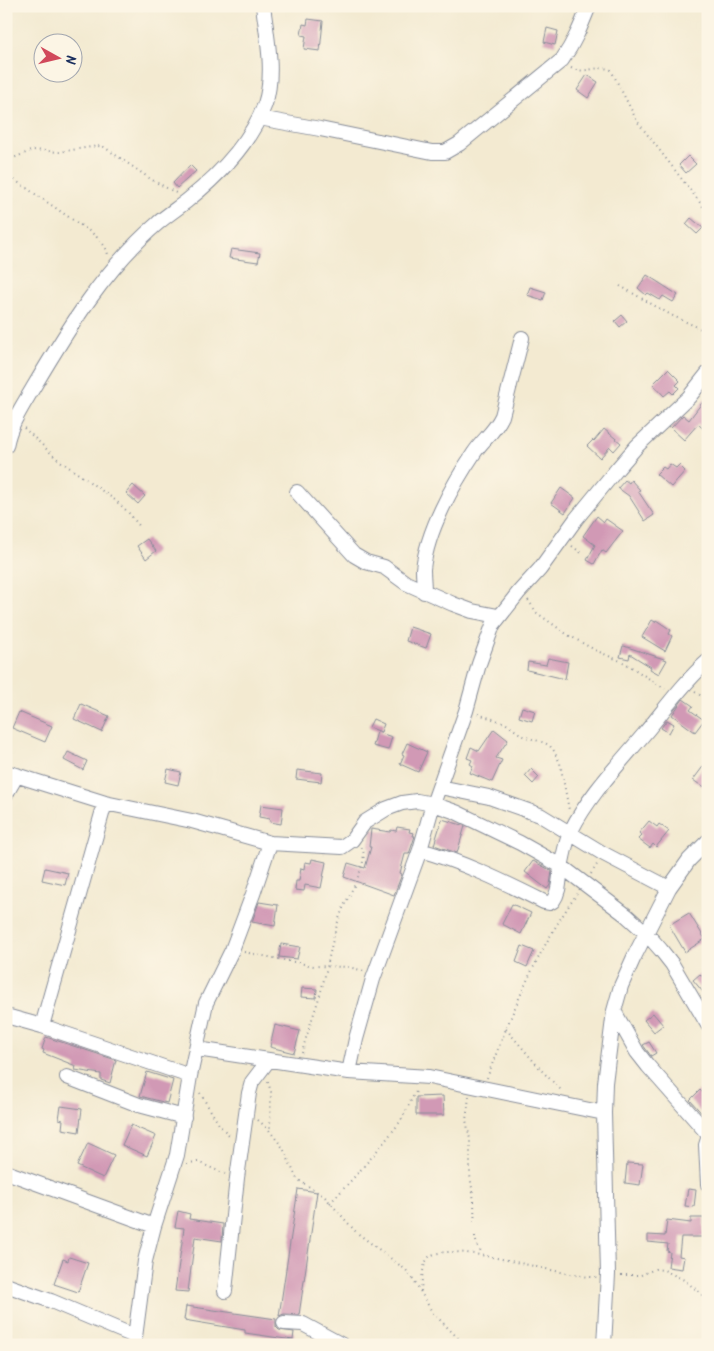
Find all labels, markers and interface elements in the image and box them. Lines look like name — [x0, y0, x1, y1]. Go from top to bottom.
north arrow — [32, 32, 82, 82]
text: N — [58, 54, 81, 66]

